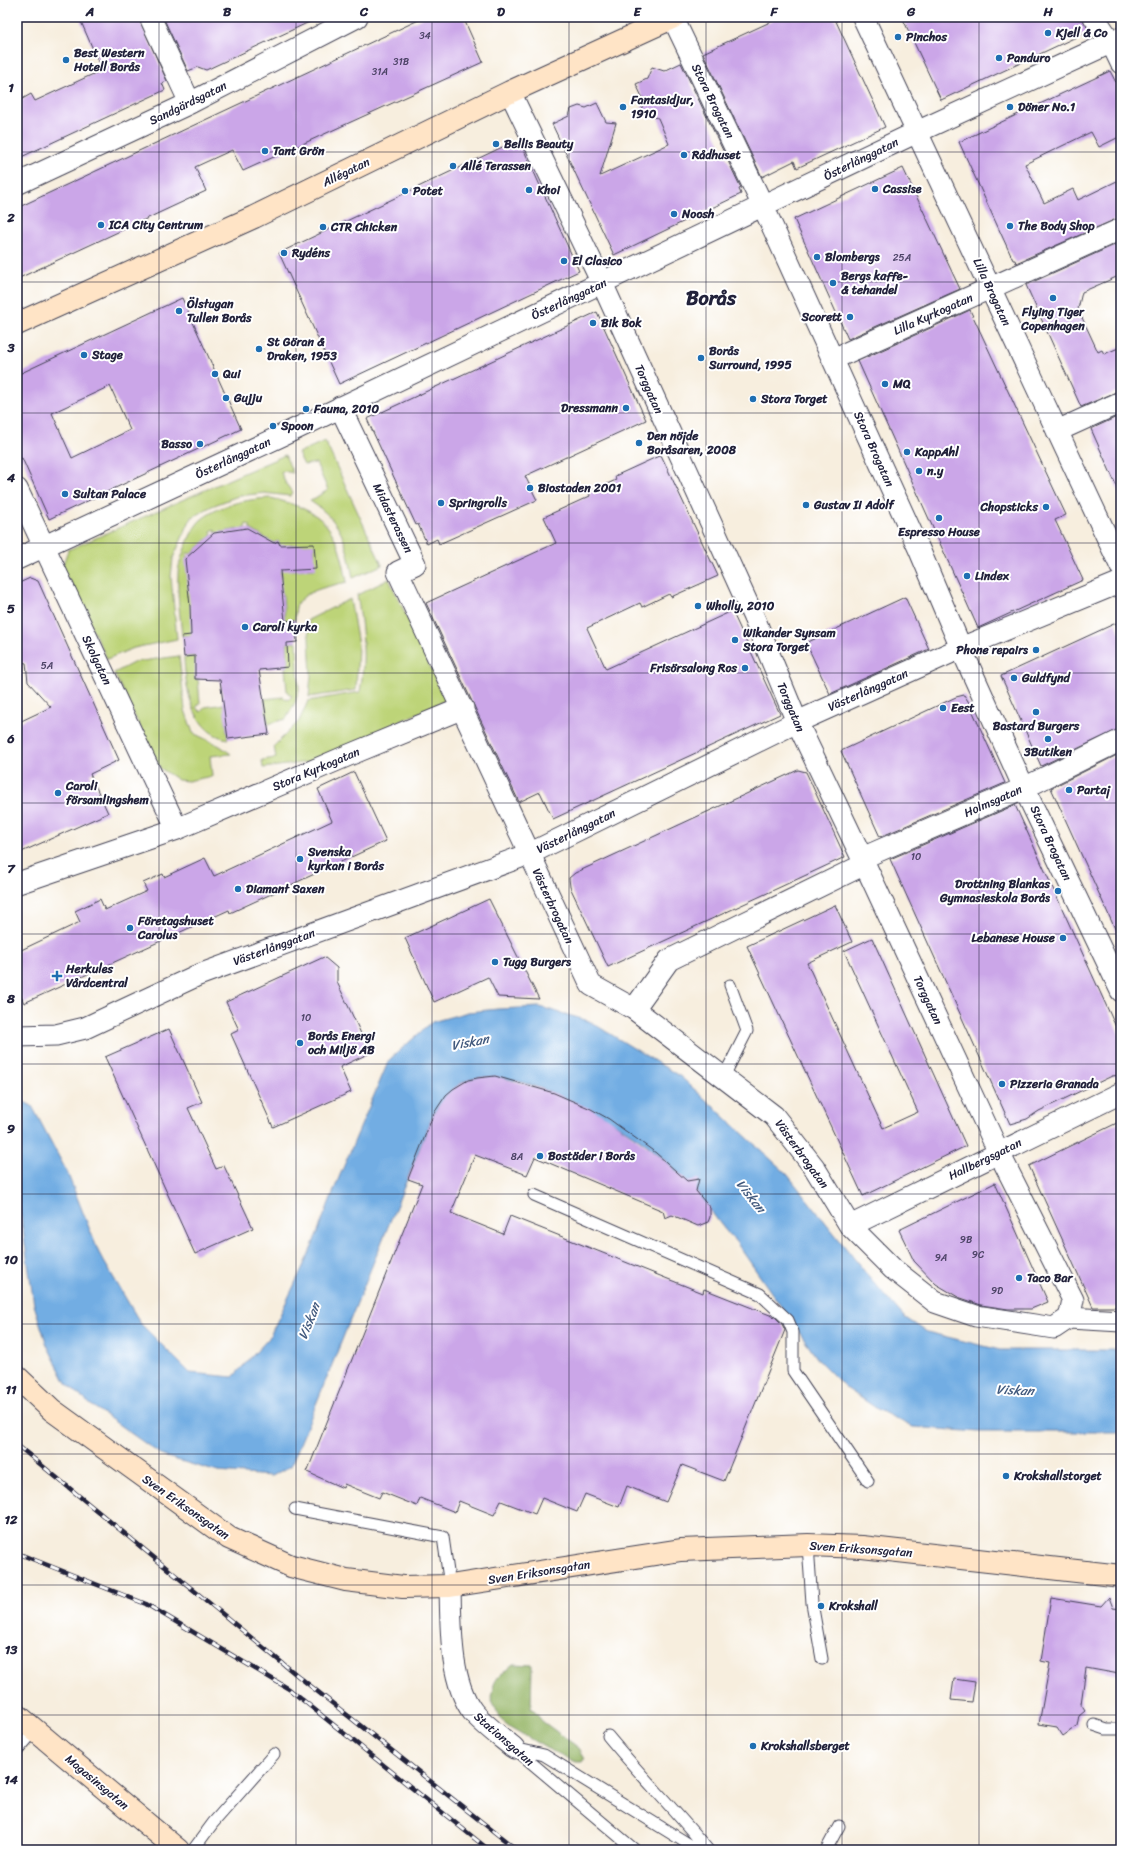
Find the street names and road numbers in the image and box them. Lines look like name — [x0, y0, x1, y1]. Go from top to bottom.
street label: Stora Brogatan — [685, 60, 741, 143]
street label: Sandgärdsgatan — [145, 74, 231, 131]
street label: Österlånggatan — [820, 131, 903, 187]
street label: Allégatan — [317, 151, 374, 193]
street label: Lilla Brogatan — [967, 254, 1018, 330]
street label: Österlånggatan — [527, 272, 611, 326]
street label: Lilla Kyrkogatan — [890, 286, 977, 341]
street label: Torggatan — [628, 361, 670, 418]
street label: Stora Brogatan — [847, 407, 901, 491]
street label: Österlånggatan — [191, 431, 275, 485]
street label: Midasterassen — [367, 479, 420, 557]
street label: Skolgatan — [76, 631, 118, 689]
street label: Västerlånggatan — [824, 662, 912, 718]
street label: Torggatan — [771, 679, 812, 736]
street label: Stora Kyrkogatan — [269, 740, 364, 797]
street label: Holmsgatan — [960, 778, 1026, 824]
street label: Stora Brogatan — [1024, 801, 1078, 885]
street label: Västerlånggatan — [533, 802, 620, 860]
street label: Västerbrogatan — [526, 864, 580, 948]
street label: Västerlånggatan — [230, 922, 319, 972]
street label: Torggatan — [907, 972, 949, 1029]
street label: Västerbrogatan — [769, 1115, 835, 1194]
street label: Hallbergsgatan — [944, 1131, 1026, 1186]
street label: Sven Eriksonsgatan — [137, 1468, 235, 1546]
street label: Sven Eriksonsgatan — [809, 1534, 914, 1564]
street label: Sven Eriksonsgatan — [486, 1553, 592, 1591]
street label: Stationsgatan — [469, 1706, 540, 1772]
street label: Magasinsgatan — [60, 1748, 134, 1816]

